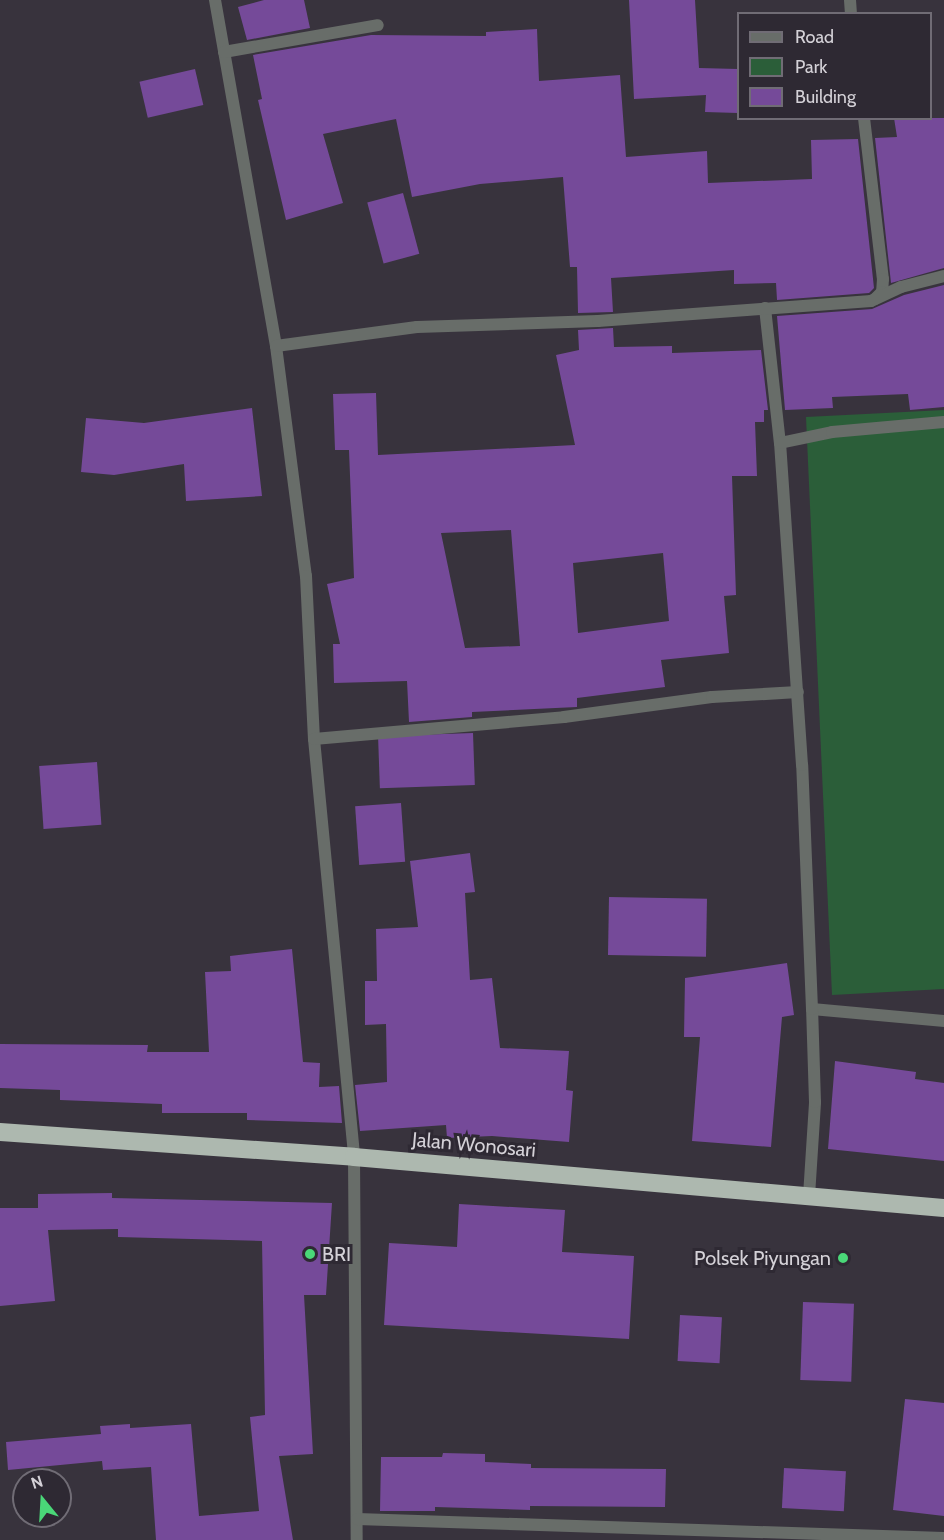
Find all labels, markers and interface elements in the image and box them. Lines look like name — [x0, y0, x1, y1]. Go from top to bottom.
legend — [737, 12, 932, 120]
text: Road — [795, 26, 834, 48]
text: Park — [795, 56, 827, 78]
text: Building — [795, 86, 856, 108]
street label: Jalan Wonosari — [411, 1128, 537, 1162]
place label: BRI — [322, 1242, 351, 1266]
place label: Polsek Piyungan — [694, 1246, 831, 1270]
marker: BRI — [303, 1247, 317, 1261]
marker: Polsek Piyungan — [836, 1251, 850, 1265]
north arrow — [12, 1468, 72, 1528]
text: N — [29, 1472, 45, 1493]

